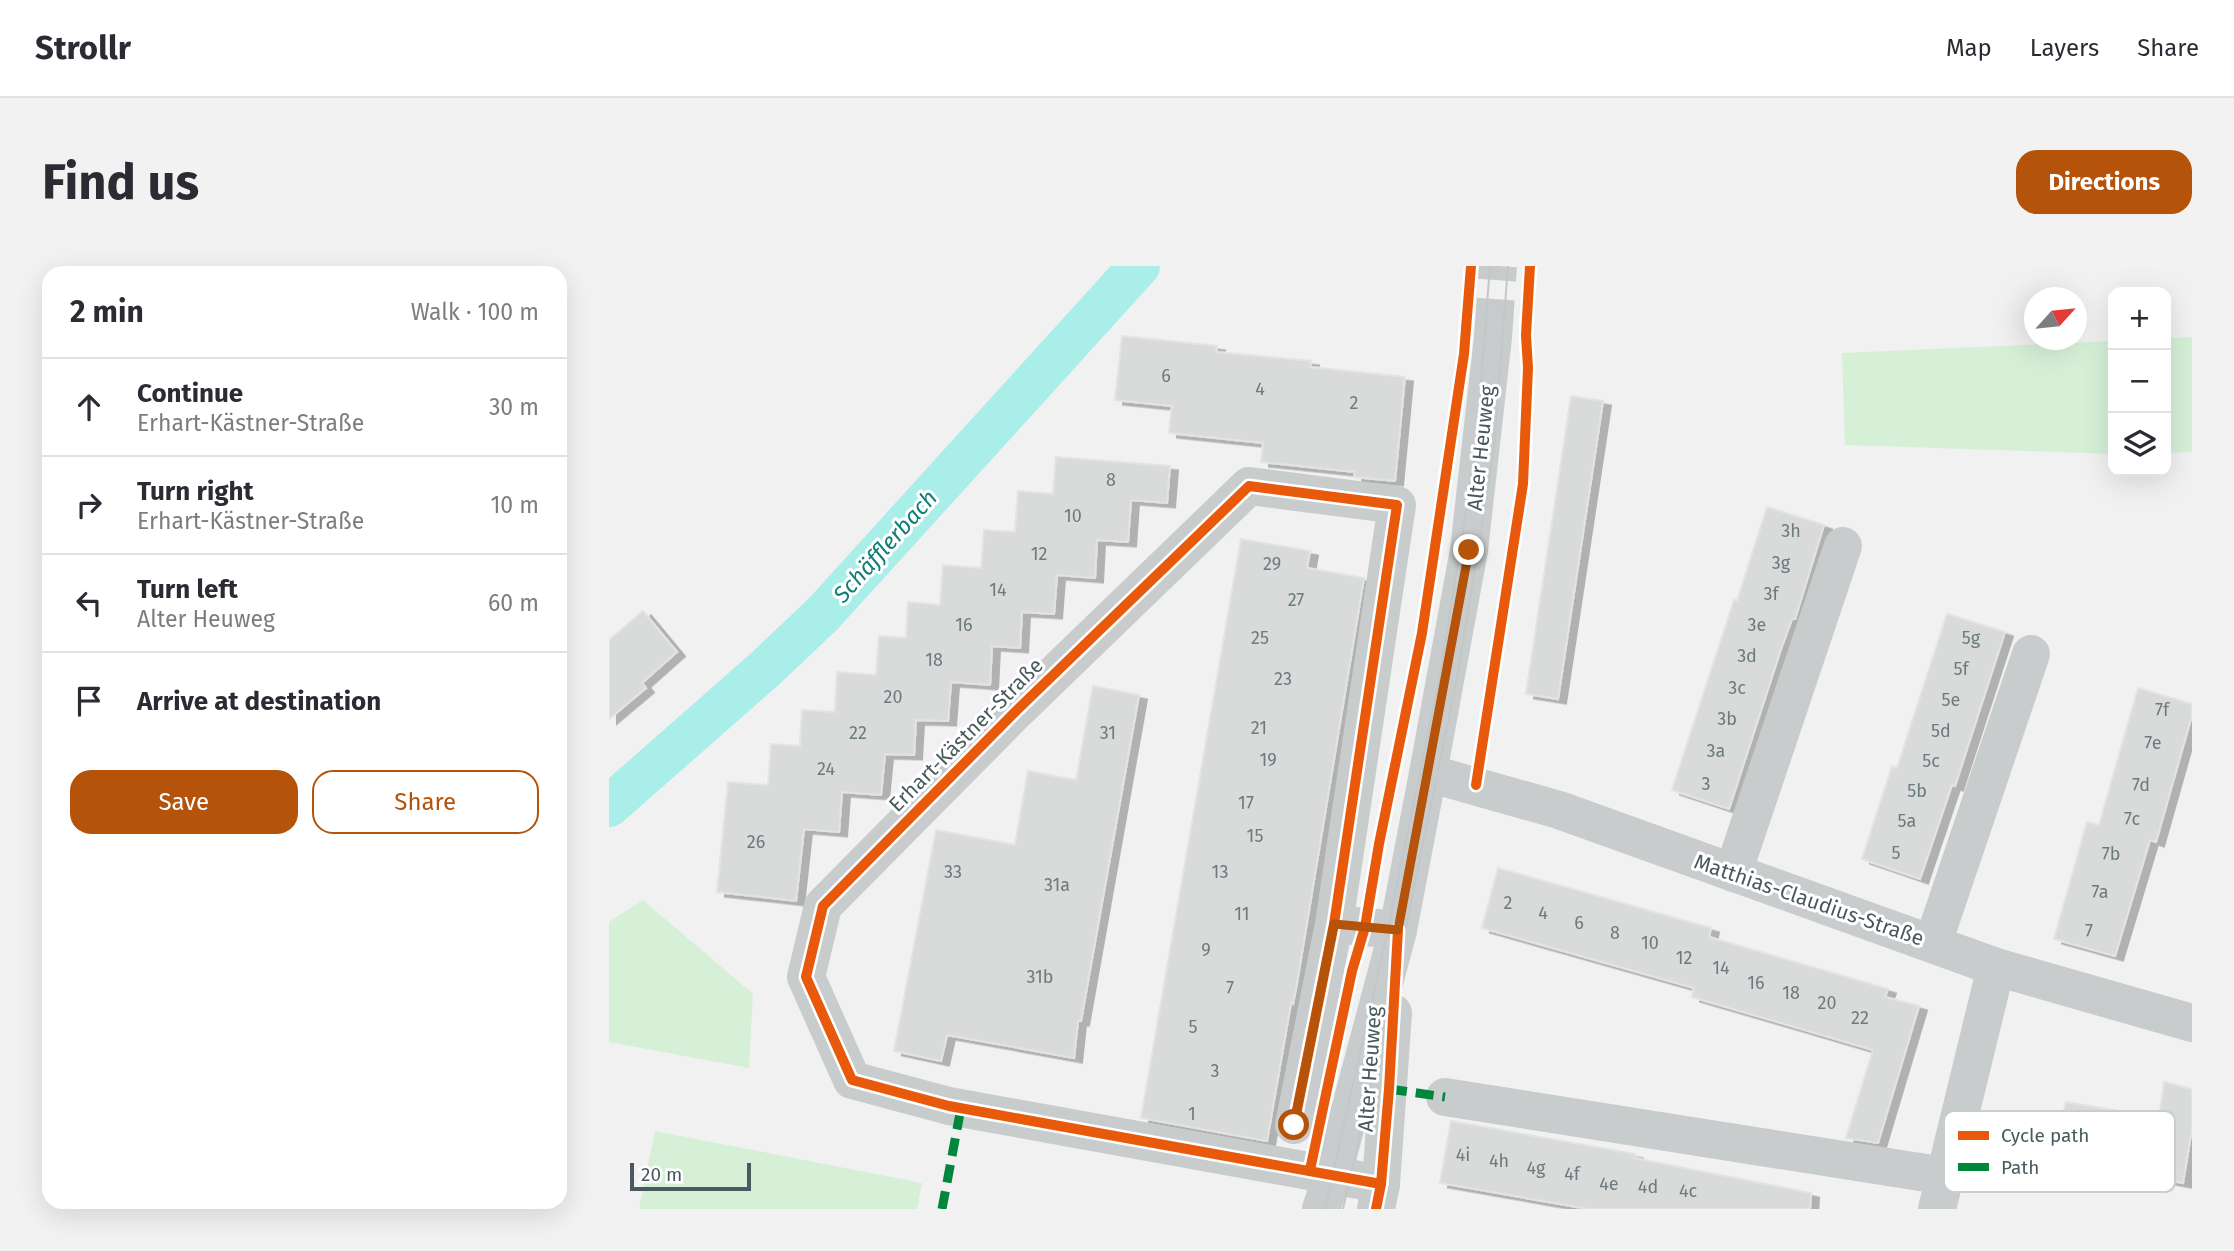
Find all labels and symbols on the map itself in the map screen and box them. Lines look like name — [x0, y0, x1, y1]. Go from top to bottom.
north arrow — [2024, 287, 2087, 350]
house number: 6 — [1161, 365, 1171, 387]
house number: 4 — [1255, 378, 1265, 400]
street label: Alter Heuweg — [1461, 384, 1501, 512]
house number: 2 — [1350, 392, 1359, 414]
house number: 8 — [1106, 469, 1116, 491]
water label: Schäfflerbach — [826, 484, 943, 609]
house number: 10 — [1064, 505, 1082, 527]
house number: 3h — [1781, 520, 1801, 542]
route end — [1453, 534, 1484, 565]
house number: 12 — [1031, 543, 1047, 565]
house number: 3g — [1772, 552, 1791, 574]
house number: 29 — [1263, 553, 1281, 575]
house number: 14 — [989, 579, 1007, 601]
house number: 3f — [1763, 583, 1780, 605]
house number: 27 — [1288, 589, 1304, 611]
house number: 16 — [955, 614, 973, 636]
house number: 3e — [1748, 614, 1766, 636]
house number: 25 — [1251, 627, 1269, 649]
house number: 5g — [1962, 627, 1981, 649]
house number: 3d — [1737, 645, 1757, 667]
house number: 18 — [925, 649, 943, 671]
street label: Erhart-Kästner-Straße — [883, 652, 1049, 818]
house number: 5f — [1953, 658, 1970, 680]
house number: 23 — [1274, 668, 1292, 690]
house number: 3c — [1728, 677, 1746, 699]
house number: 20 — [884, 686, 902, 708]
house number: 5e — [1942, 689, 1960, 711]
house number: 7f — [2155, 699, 2171, 721]
house number: 3b — [1717, 708, 1737, 730]
house number: 21 — [1251, 717, 1267, 739]
house number: 5d — [1931, 720, 1951, 742]
house number: 22 — [849, 722, 867, 744]
house number: 31 — [1100, 722, 1116, 744]
house number: 7e — [2144, 732, 2162, 754]
house number: 3a — [1707, 740, 1725, 762]
house number: 19 — [1259, 749, 1277, 771]
house number: 5c — [1922, 750, 1940, 772]
house number: 24 — [817, 758, 835, 780]
house number: 3 — [1702, 773, 1710, 795]
house number: 7d — [2132, 774, 2150, 796]
house number: 5b — [1907, 780, 1927, 802]
house number: 17 — [1238, 792, 1254, 814]
house number: 7c — [2124, 808, 2140, 830]
house number: 5a — [1898, 810, 1916, 832]
house number: 15 — [1247, 825, 1263, 847]
house number: 26 — [747, 831, 765, 853]
house number: 5 — [1891, 842, 1901, 864]
house number: 7b — [2102, 843, 2120, 865]
street label: Matthias-Claudius-Straße — [1691, 848, 1927, 952]
house number: 33 — [944, 861, 962, 883]
house number: 13 — [1212, 861, 1228, 883]
house number: 31a — [1044, 874, 1070, 896]
house number: 7a — [2091, 881, 2109, 903]
house number: 2 — [1504, 892, 1513, 914]
house number: 4 — [1538, 902, 1548, 924]
house number: 11 — [1234, 903, 1250, 925]
house number: 6 — [1574, 912, 1584, 934]
house number: 7 — [2085, 920, 2093, 942]
house number: 8 — [1610, 922, 1620, 944]
house number: 10 — [1641, 932, 1659, 954]
house number: 9 — [1201, 939, 1211, 961]
house number: 12 — [1676, 947, 1692, 969]
house number: 14 — [1712, 957, 1730, 979]
house number: 31b — [1026, 966, 1054, 988]
house number: 16 — [1747, 972, 1765, 994]
house number: 7 — [1226, 977, 1234, 999]
house number: 18 — [1782, 982, 1800, 1004]
house number: 20 — [1818, 992, 1836, 1014]
street label: Alter Heuweg — [1353, 1005, 1387, 1133]
house number: 22 — [1851, 1007, 1869, 1029]
house number: 5 — [1188, 1016, 1198, 1038]
house number: 3 — [1211, 1060, 1219, 1082]
house number: 1 — [1188, 1103, 1196, 1125]
route start — [1278, 1109, 1309, 1140]
legend — [1944, 1111, 2175, 1192]
text: Cycle path — [2001, 1124, 2089, 1147]
house number: 4i — [1456, 1144, 1470, 1166]
house number: 4h — [1489, 1150, 1509, 1172]
text: Path — [2001, 1156, 2039, 1179]
house number: 4g — [1527, 1157, 1546, 1179]
scale bar — [630, 1160, 751, 1192]
house number: 4f — [1564, 1163, 1582, 1185]
house number: 4e — [1599, 1173, 1619, 1195]
house number: 4d — [1638, 1176, 1658, 1198]
house number: 4c — [1679, 1180, 1697, 1202]

